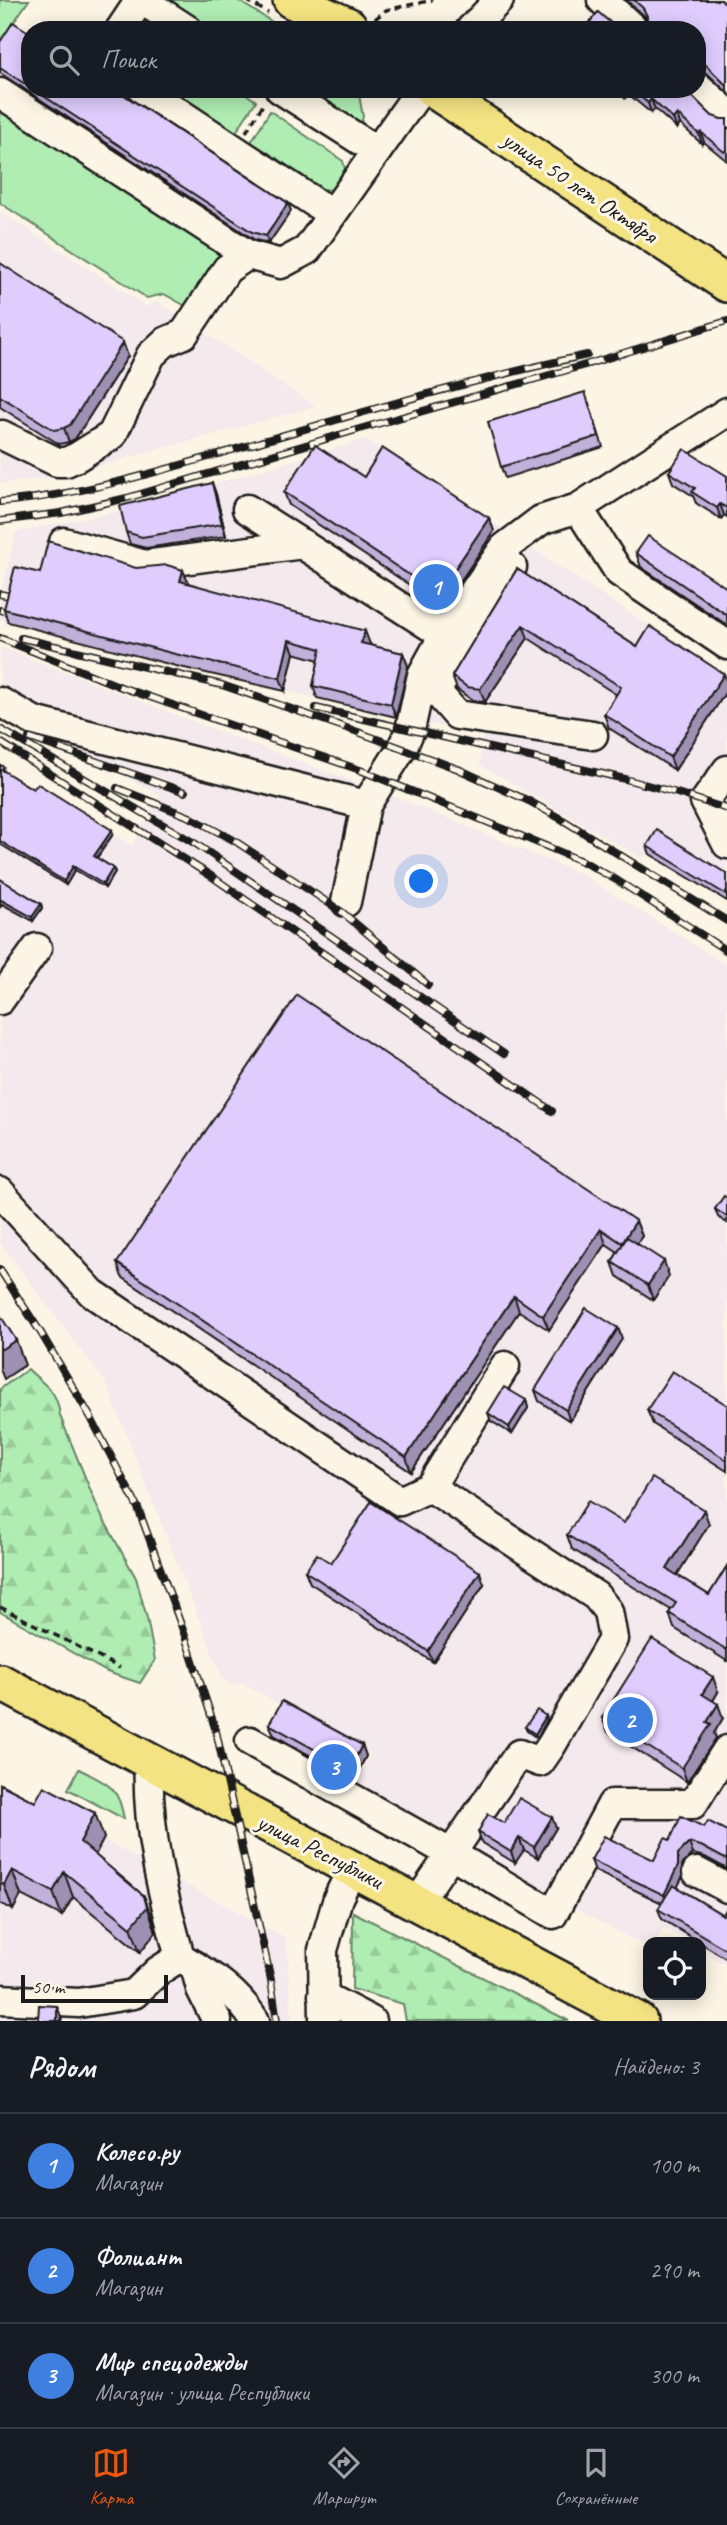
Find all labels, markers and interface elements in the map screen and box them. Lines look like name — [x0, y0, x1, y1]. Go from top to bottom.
search box — [21, 21, 706, 98]
icon: search — [45, 41, 83, 79]
text: Поиск — [101, 43, 156, 76]
street label: улица 50 лет Октября — [495, 123, 665, 251]
pin: 1 — [413, 561, 459, 613]
your location — [404, 864, 438, 898]
pin: 2 — [607, 1694, 653, 1746]
pin: 3 — [311, 1741, 357, 1793]
street label: улица Республики — [250, 1806, 390, 1896]
map controls — [643, 1937, 706, 2000]
button: locate — [643, 1937, 706, 2000]
scale bar — [21, 1972, 168, 2004]
text: 50 m — [32, 1975, 64, 1999]
text: Рядом — [28, 2048, 95, 2086]
text: Найдено: 3 — [613, 2052, 699, 2081]
text: Колесо.ру — [95, 2135, 179, 2168]
text: 1 — [46, 2151, 56, 2180]
text: 100 m — [650, 2151, 699, 2180]
text: Магазин — [95, 2168, 162, 2197]
text: Фолиант — [95, 2240, 182, 2273]
text: 2 — [46, 2256, 56, 2285]
text: 290 m — [650, 2256, 699, 2285]
text: Магазин — [95, 2273, 162, 2302]
text: Мир спецодежды — [95, 2345, 246, 2378]
text: 3 — [46, 2361, 56, 2390]
text: 300 m — [650, 2361, 699, 2390]
text: Магазин · улица Республики — [95, 2378, 309, 2407]
tab: Карта — [90, 2444, 133, 2510]
tab: Маршрут — [313, 2444, 375, 2510]
tab: Сохранённые — [555, 2444, 637, 2510]

